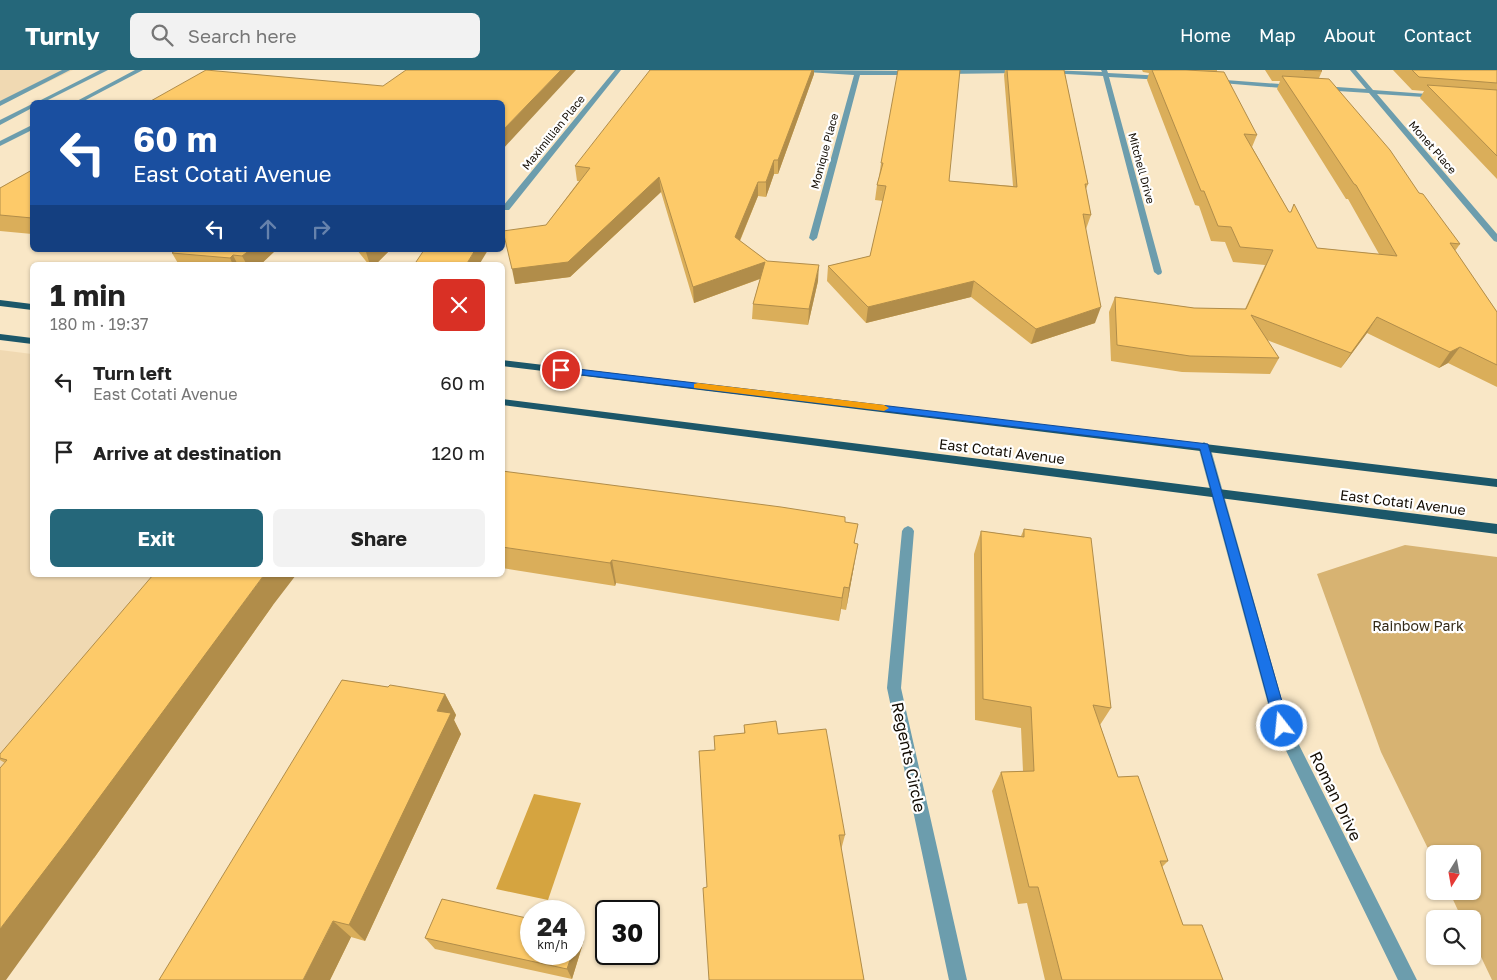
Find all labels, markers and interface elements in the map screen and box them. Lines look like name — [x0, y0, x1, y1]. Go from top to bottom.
search box — [130, 13, 480, 58]
text: Turnly — [25, 21, 100, 50]
icon: search — [148, 21, 176, 49]
text: Search here — [188, 24, 297, 47]
text: Home — [1180, 24, 1231, 46]
text: Map — [1259, 24, 1296, 46]
text: About — [1324, 24, 1376, 46]
text: Contact — [1404, 24, 1472, 46]
street label: Maximillian Place — [519, 92, 587, 172]
street label: Monique Place — [808, 112, 840, 190]
text: 60 m — [133, 118, 217, 160]
street label: Monet Place — [1407, 118, 1459, 176]
icon: left — [50, 120, 115, 185]
street label: Mitchell Drive — [1126, 131, 1158, 205]
text: East Cotati Avenue — [133, 160, 332, 187]
icon: left — [201, 215, 229, 243]
icon: ahead — [254, 215, 282, 243]
icon: right — [307, 215, 335, 243]
text: 1 min — [50, 277, 126, 313]
button: close — [433, 279, 485, 331]
text: 180 m · 19:37 — [50, 314, 148, 334]
pin — [540, 349, 582, 391]
icon: arrive — [547, 356, 575, 384]
text: Turn left — [93, 361, 172, 384]
icon: left — [50, 368, 78, 396]
text: 60 m — [440, 371, 485, 394]
text: East Cotati Avenue — [93, 384, 237, 404]
street label: East Cotati Avenue — [938, 435, 1066, 467]
icon: arrive — [50, 438, 78, 466]
text: Arrive at destination — [93, 441, 281, 464]
text: 120 m — [431, 441, 485, 464]
street label: East Cotati Avenue — [1339, 486, 1467, 518]
button: Exit — [50, 509, 263, 567]
button: Share — [273, 509, 485, 567]
park label: Rainbow Park — [1372, 617, 1464, 634]
position arrow — [1255, 699, 1307, 751]
street label: Regents Circle — [888, 700, 930, 814]
street label: Roman Drive — [1306, 748, 1366, 844]
north arrow — [1426, 845, 1481, 900]
map controls — [1426, 845, 1481, 965]
speed limit sign: 30 — [595, 900, 660, 965]
button: search — [1426, 910, 1481, 965]
text: 24 — [537, 911, 568, 942]
text: km/h — [537, 937, 568, 952]

